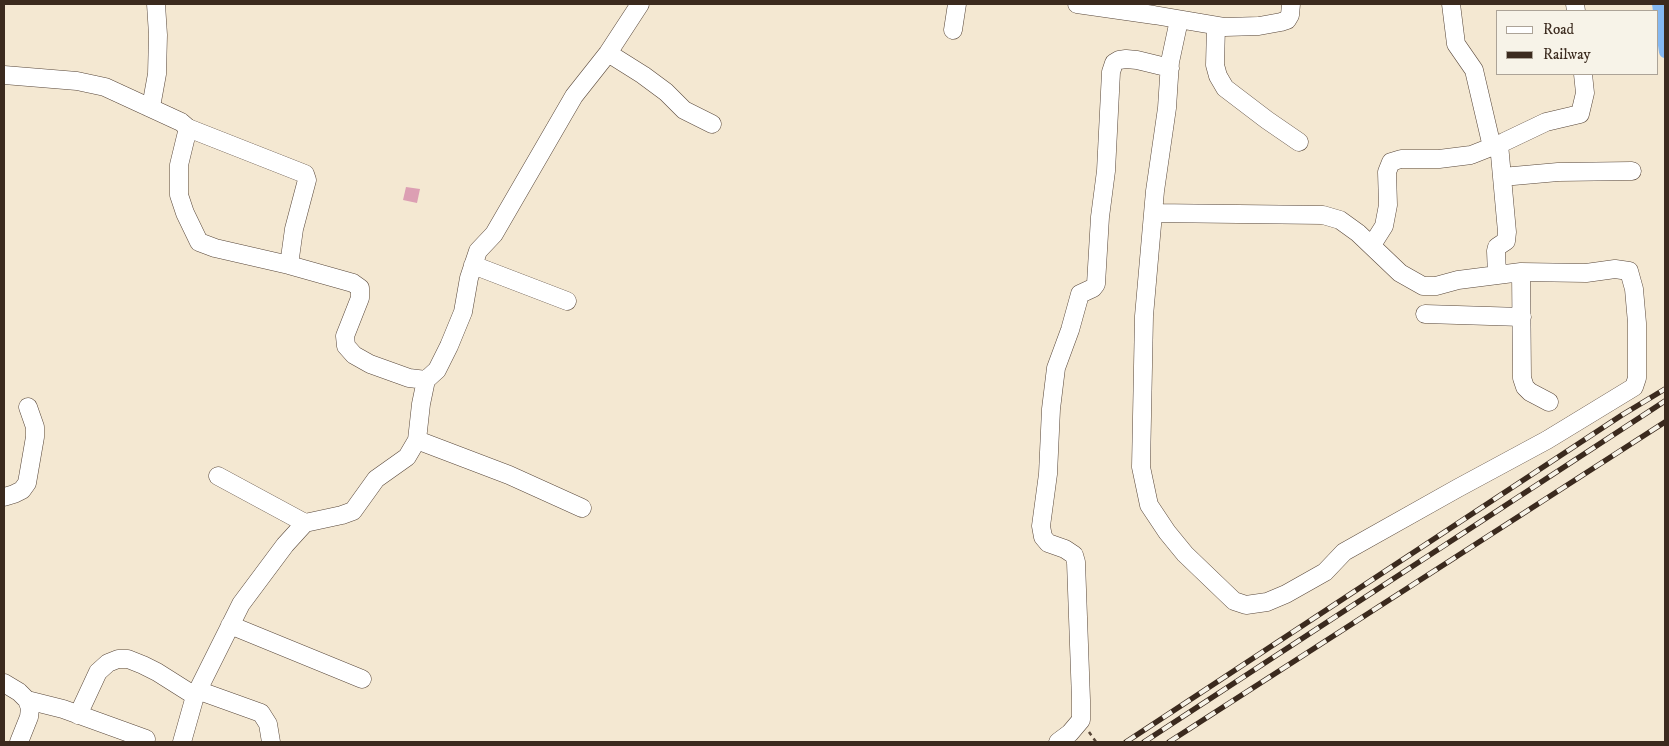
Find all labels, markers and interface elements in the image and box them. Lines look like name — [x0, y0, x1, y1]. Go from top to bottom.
legend — [1496, 10, 1659, 75]
text: Road — [1543, 20, 1574, 39]
text: Railway — [1543, 45, 1591, 64]

